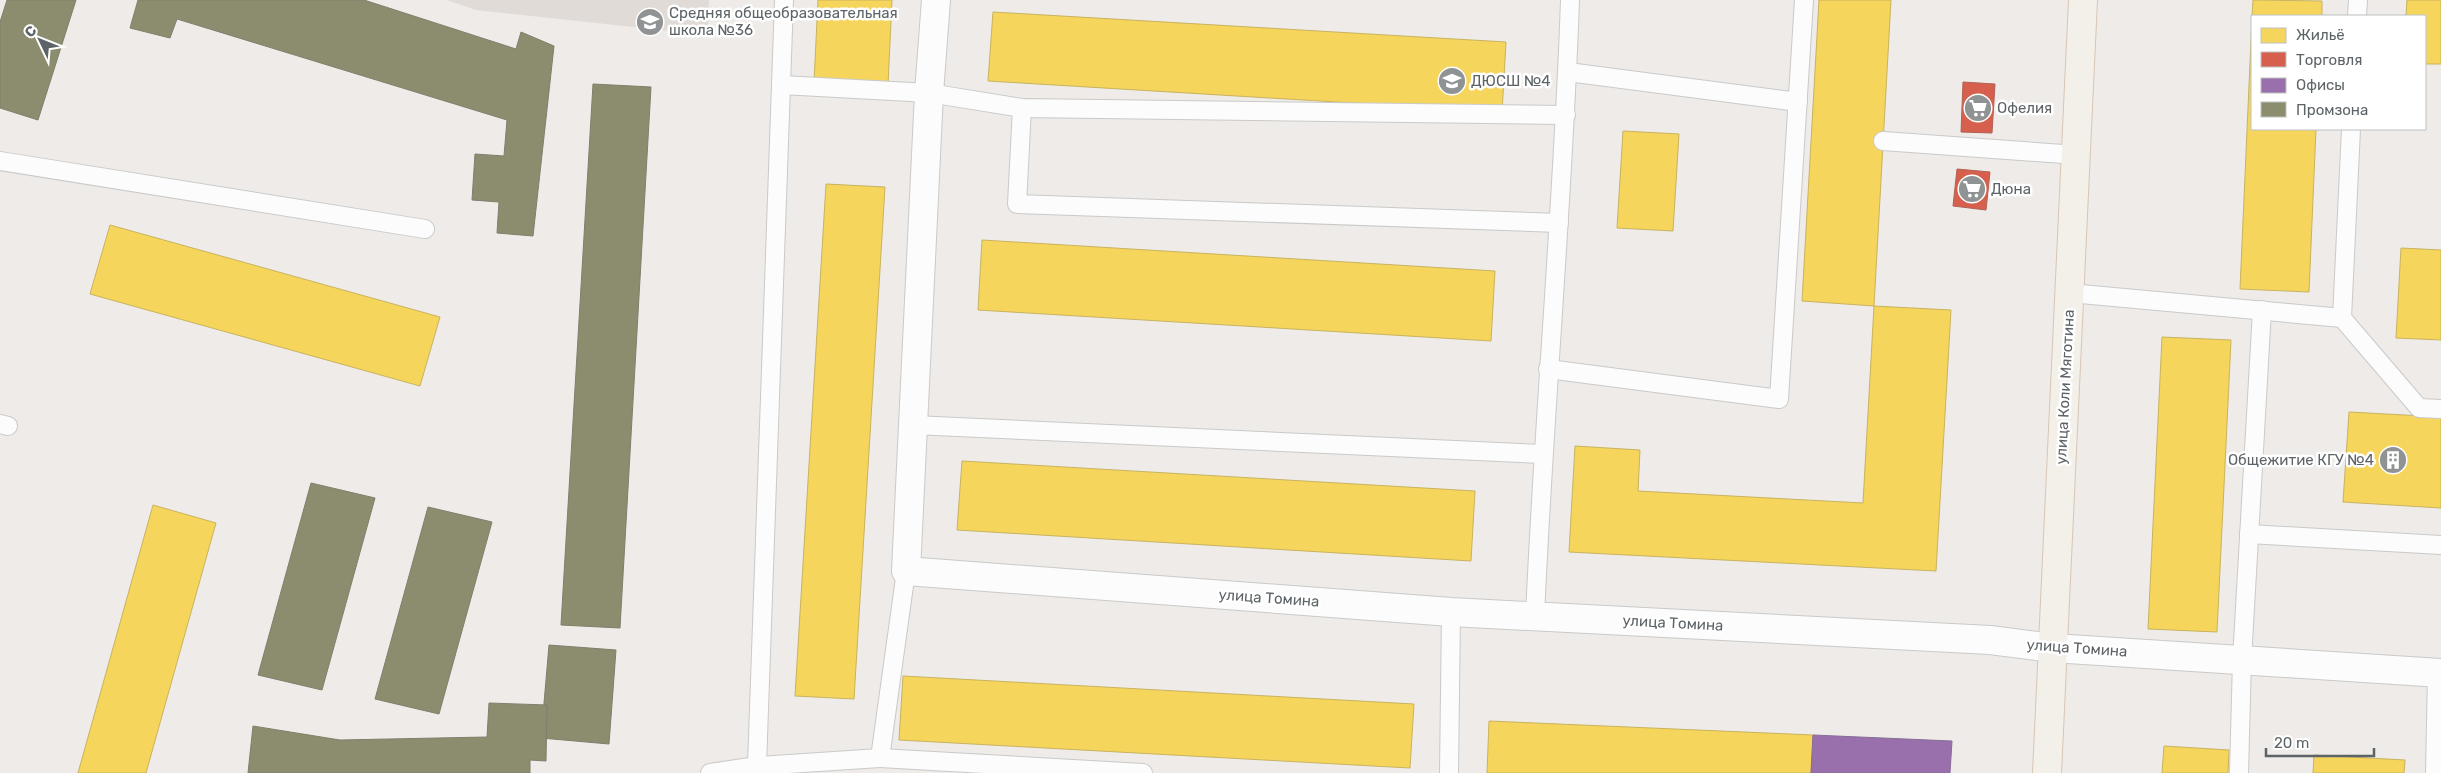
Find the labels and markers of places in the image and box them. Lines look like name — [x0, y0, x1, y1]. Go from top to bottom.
place label: Средняя общеобразовательная школа №36 — [669, 4, 898, 39]
school or university icon: Средняя общеобразовательная школа №36 — [635, 7, 665, 37]
school or university icon: ДЮСШ №4 — [1437, 66, 1467, 96]
place label: ДЮСШ №4 — [1471, 72, 1551, 90]
supermarket icon: Офелия — [1963, 93, 1993, 123]
place label: Офелия — [1997, 99, 2052, 117]
supermarket icon: Дюна — [1957, 174, 1987, 204]
place label: Дюна — [1991, 180, 2031, 198]
building icon: Общежитие КГУ №4 — [2378, 445, 2408, 475]
place label: Общежитие КГУ №4 — [2228, 451, 2374, 469]

